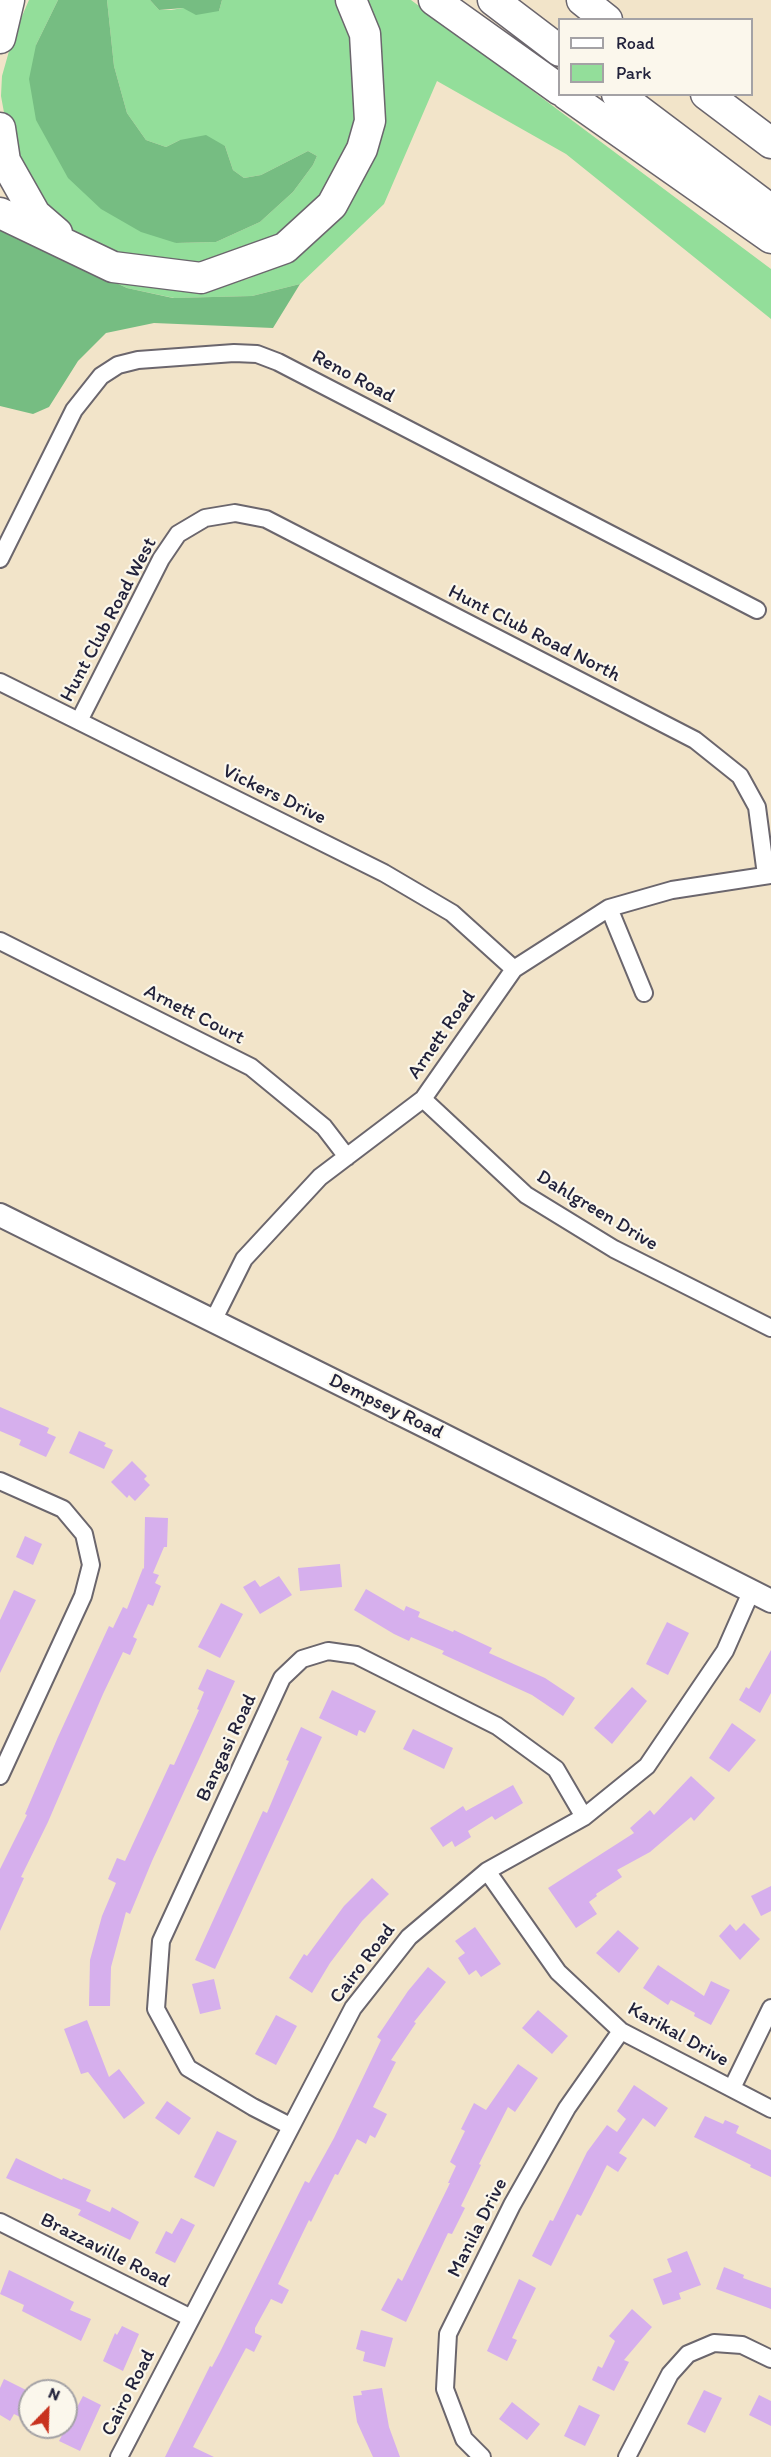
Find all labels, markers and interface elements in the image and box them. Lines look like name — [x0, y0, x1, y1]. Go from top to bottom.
legend — [558, 18, 753, 96]
text: Road — [616, 32, 655, 54]
text: Park — [616, 62, 651, 84]
street label: Reno Road — [307, 345, 399, 409]
street label: Hunt Club Road West — [56, 534, 162, 706]
street label: Hunt Club Road North — [444, 580, 624, 688]
street label: Vickers Drive — [218, 760, 330, 830]
street label: Arnett Court — [140, 980, 248, 1050]
street label: Arnett Road — [403, 986, 481, 1084]
street label: Dahlgreen Drive — [532, 1165, 662, 1257]
street label: Dempsey Road — [325, 1369, 447, 1445]
street label: Bangasi Road — [192, 1690, 262, 1806]
street label: Cairo Road — [325, 1919, 401, 2009]
street label: Karikal Drive — [623, 1997, 733, 2073]
street label: Manila Drive — [443, 2174, 513, 2282]
street label: Brazzaville Road — [36, 2208, 174, 2294]
street label: Cairo Road — [97, 2346, 161, 2440]
north arrow — [18, 2379, 78, 2439]
text: N — [46, 2383, 63, 2405]

